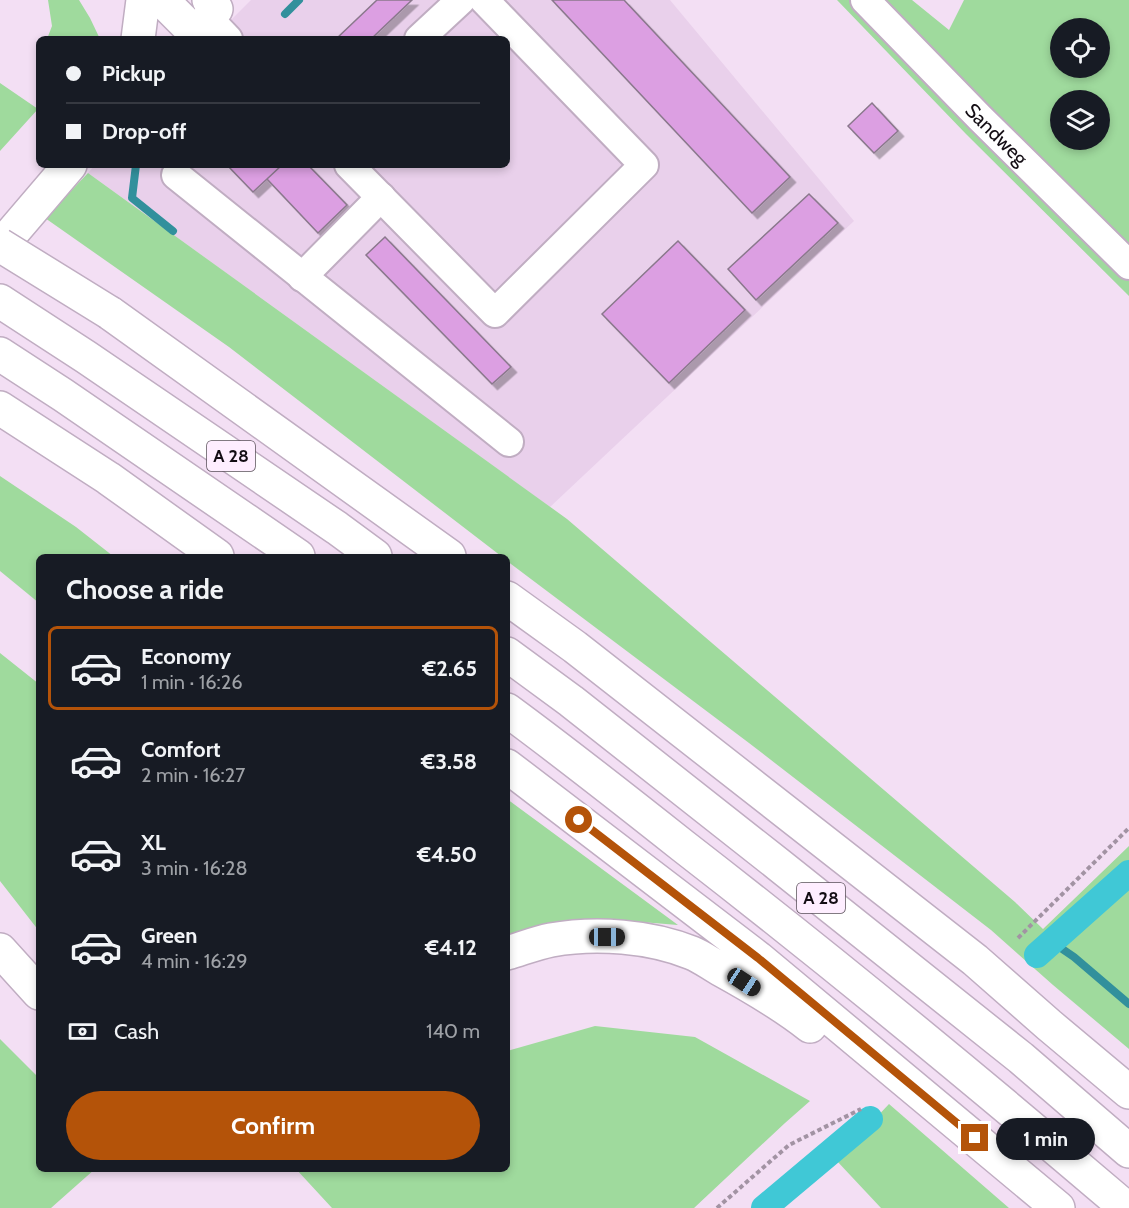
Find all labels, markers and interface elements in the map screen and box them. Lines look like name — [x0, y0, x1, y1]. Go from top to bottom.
map controls — [1050, 18, 1110, 150]
button: locate — [1050, 18, 1110, 78]
text: Pickup — [102, 60, 166, 87]
button: layers — [1050, 90, 1110, 150]
street label: Sandweg — [960, 98, 1034, 171]
text: Drop-off — [102, 118, 186, 145]
road number: A 28 — [207, 441, 255, 471]
text: Choose a ride — [66, 573, 224, 606]
icon: car — [69, 641, 123, 695]
text: Economy — [141, 643, 231, 670]
text: €2.65 — [422, 655, 477, 682]
text: 1 min · 16:26 — [141, 670, 243, 694]
icon: car — [69, 734, 123, 788]
text: Comfort — [141, 736, 220, 763]
text: €3.58 — [421, 748, 477, 775]
text: 2 min · 16:27 — [141, 763, 245, 787]
route start — [565, 806, 592, 833]
icon: car — [69, 827, 123, 881]
text: XL — [141, 829, 166, 856]
text: €4.50 — [417, 841, 477, 868]
text: 3 min · 16:28 — [141, 856, 248, 880]
road number: A 28 — [797, 883, 845, 913]
icon: car — [69, 920, 123, 974]
text: Green — [141, 922, 197, 949]
car — [589, 928, 625, 946]
text: €4.12 — [425, 934, 477, 961]
text: 4 min · 16:29 — [141, 949, 248, 973]
car — [724, 965, 764, 999]
icon: cash — [66, 1015, 99, 1048]
text: Cash — [114, 1018, 159, 1045]
text: 140 m — [426, 1019, 480, 1043]
button: Confirm — [66, 1091, 480, 1160]
callout: 1 min — [996, 1117, 1095, 1159]
route end — [961, 1124, 988, 1151]
text: 1 min — [1023, 1127, 1068, 1151]

